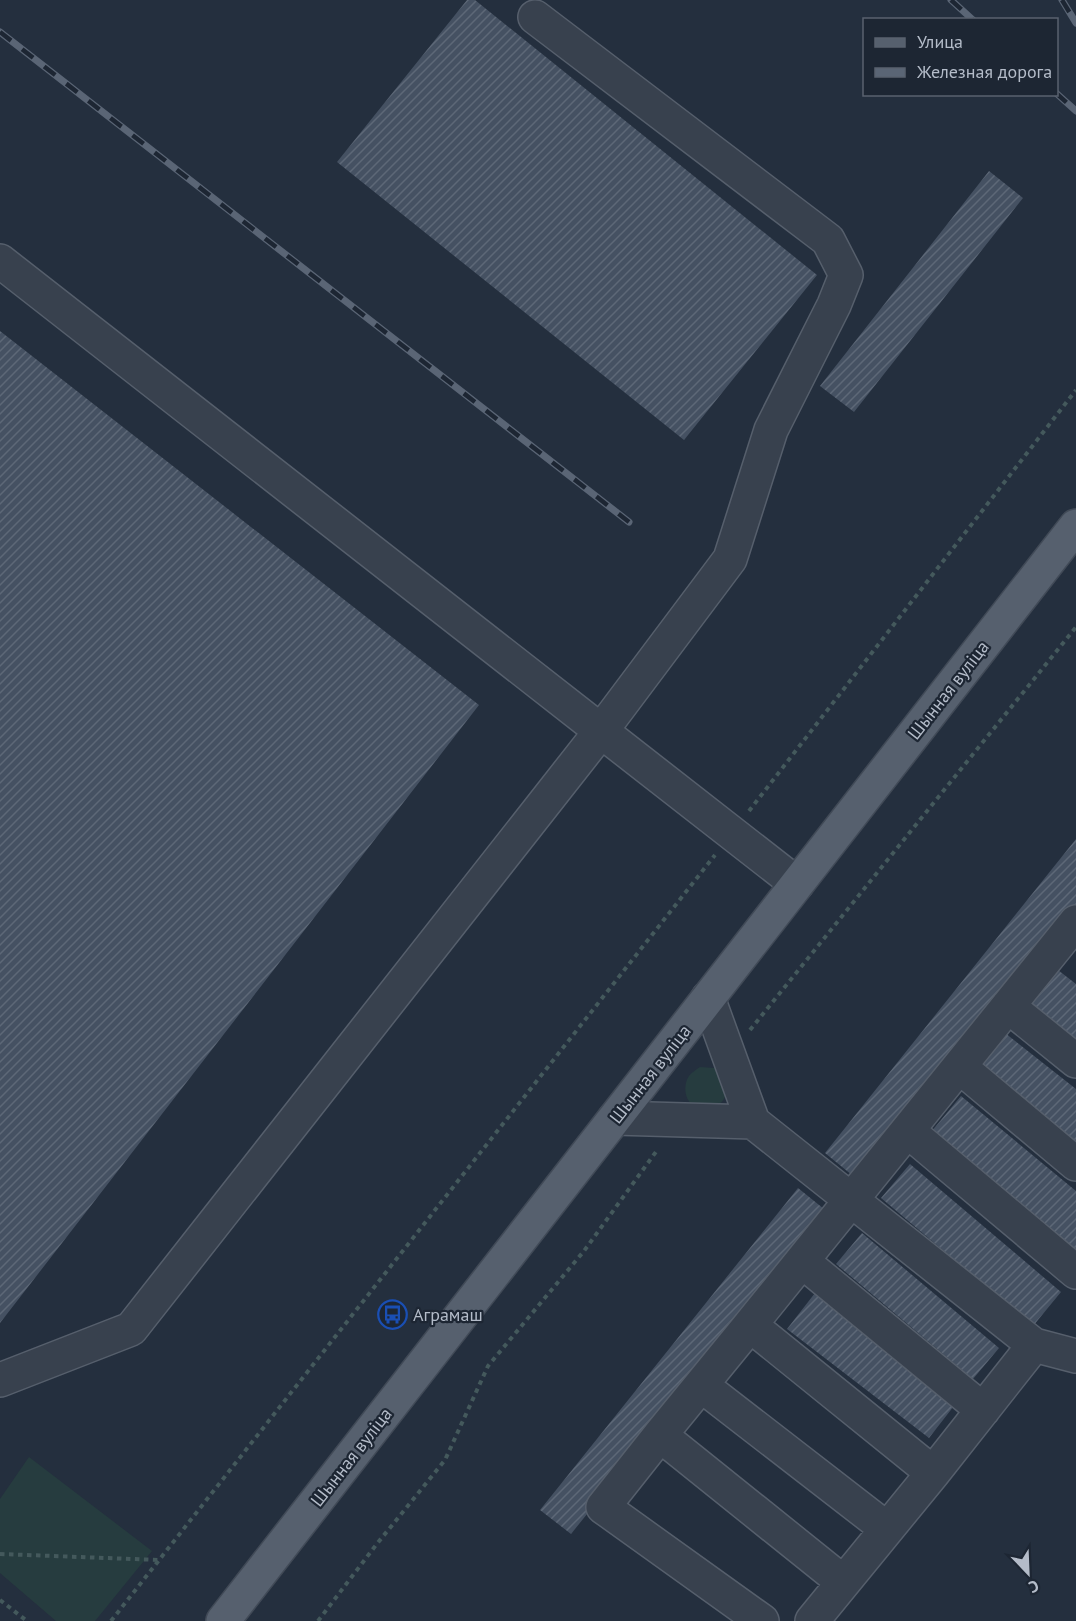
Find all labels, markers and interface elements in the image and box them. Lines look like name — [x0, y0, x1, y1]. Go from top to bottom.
legend — [863, 18, 1058, 96]
text: Улица — [917, 30, 963, 53]
text: Железная дорога — [916, 60, 1052, 83]
street label: Шынная вуліца — [902, 636, 994, 744]
street label: Шынная вуліца — [604, 1020, 696, 1128]
bus stop icon: Аграмаш — [376, 1298, 408, 1330]
place label: Аграмаш — [413, 1303, 483, 1326]
street label: Шынная вуліца — [305, 1403, 397, 1511]
north arrow — [998, 1543, 1058, 1603]
text: С — [1026, 1576, 1042, 1598]

